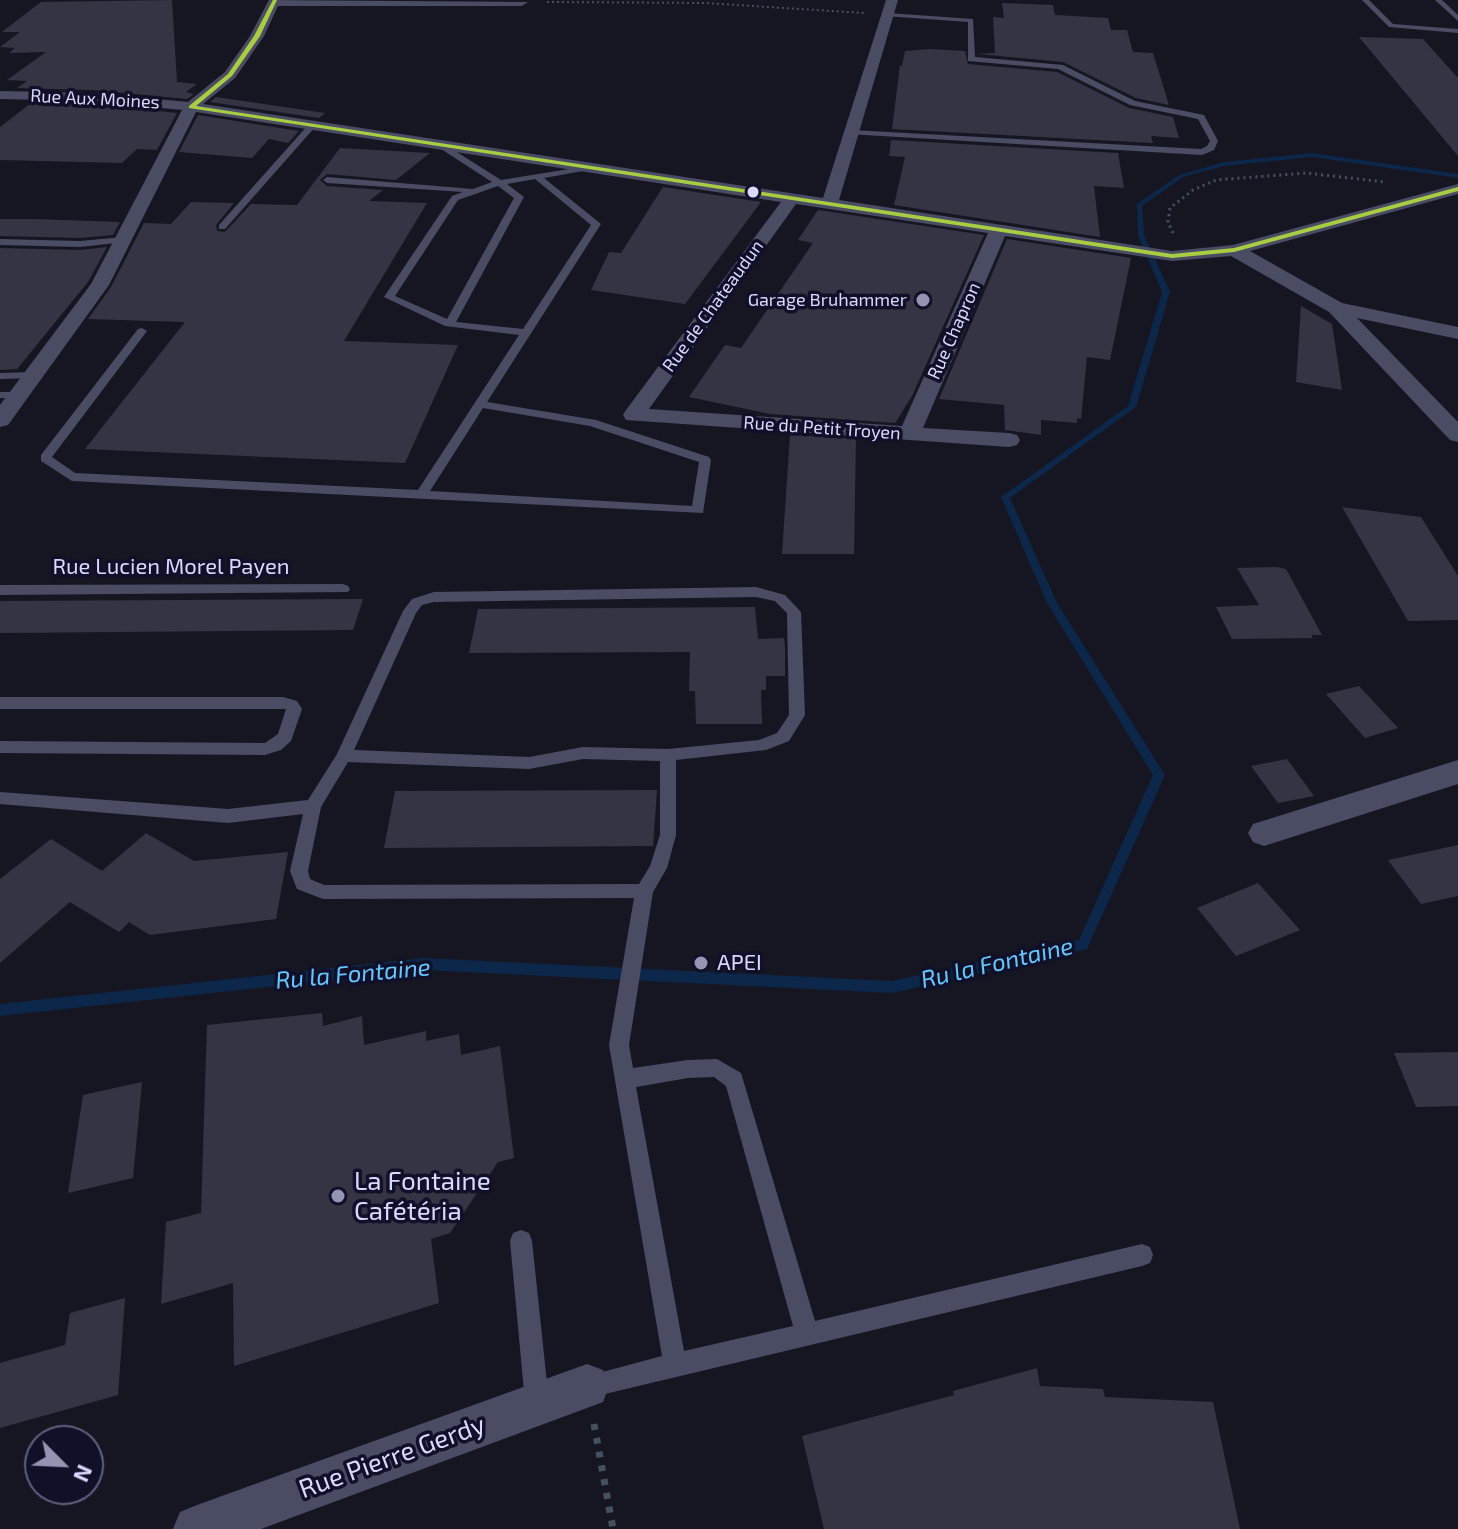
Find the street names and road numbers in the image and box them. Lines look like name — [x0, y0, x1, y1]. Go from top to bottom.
street label: Rue Aux Moines — [30, 85, 160, 113]
street label: Rue de Chateaudun — [658, 236, 768, 376]
street label: Rue Chapron — [923, 279, 985, 383]
street label: Rue du Petit Troyen — [743, 412, 901, 444]
street label: Rue Lucien Morel Payen — [52, 554, 290, 580]
street label: Rue Pierre Gerdy — [295, 1409, 489, 1505]

